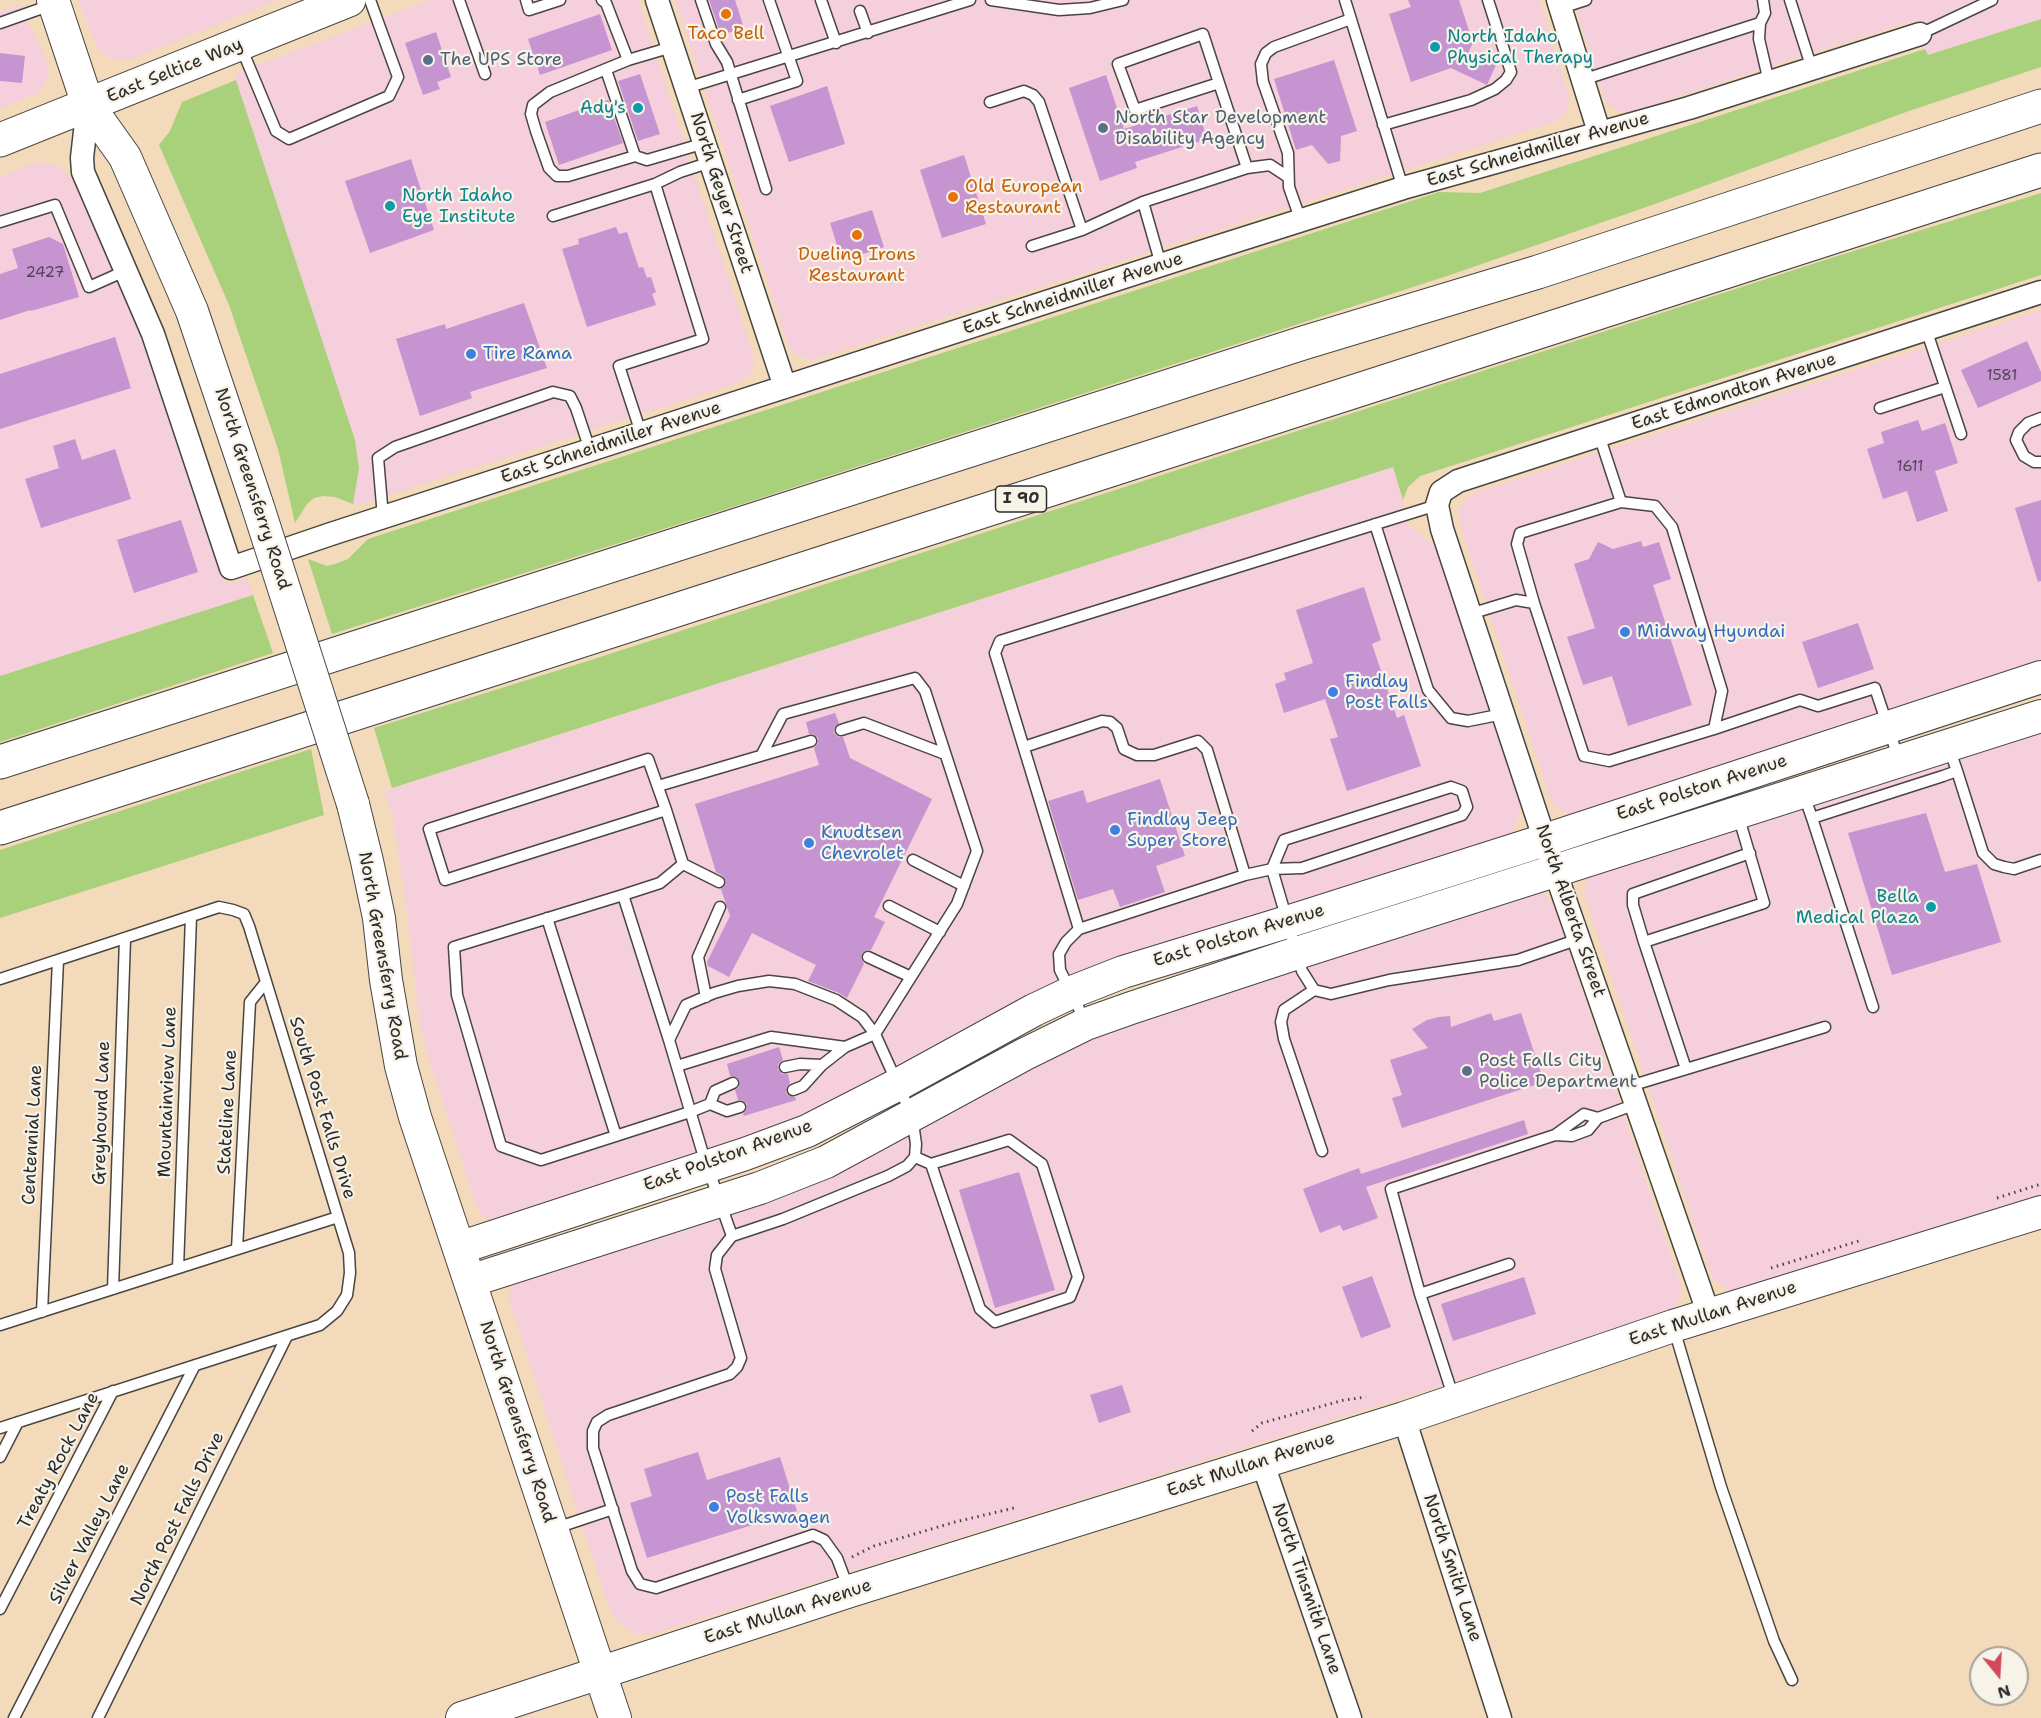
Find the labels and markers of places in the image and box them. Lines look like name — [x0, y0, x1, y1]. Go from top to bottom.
marker: Taco Bell — [719, 7, 733, 21]
place label: Taco Bell — [687, 23, 765, 45]
place label: North Idaho Physical Therapy — [1447, 26, 1593, 68]
marker: North Idaho Physical Therapy — [1428, 40, 1442, 54]
place label: The UPS Store — [440, 49, 562, 71]
marker: The UPS Store — [421, 53, 435, 67]
place label: Ady's — [580, 97, 626, 119]
marker: Ady's — [631, 101, 645, 115]
place label: North Star Development Disability Agency — [1115, 107, 1326, 150]
marker: North Star Development Disability Agency — [1096, 121, 1110, 135]
place label: Old European Restaurant — [965, 176, 1083, 219]
place label: North Idaho Eye Institute — [402, 185, 516, 228]
marker: Old European Restaurant — [946, 190, 960, 204]
marker: North Idaho Eye Institute — [383, 199, 397, 213]
marker: Dueling Irons Restaurant — [850, 228, 864, 242]
place label: Dueling Irons Restaurant — [798, 244, 916, 286]
place label: Tire Rama — [483, 343, 572, 365]
marker: Tire Rama — [464, 347, 478, 361]
place label: Midway Hyundai — [1637, 621, 1785, 643]
marker: Midway Hyundai — [1618, 625, 1632, 639]
place label: Findlay Post Falls — [1345, 671, 1428, 714]
marker: Findlay Post Falls — [1326, 685, 1340, 699]
place label: Findlay Jeep Super Store — [1127, 809, 1238, 852]
place label: Knudtsen Chevrolet — [821, 822, 904, 864]
marker: Findlay Jeep Super Store — [1108, 823, 1122, 837]
marker: Knudtsen Chevrolet — [802, 836, 816, 850]
place label: Bella Medical Plaza — [1796, 886, 1919, 928]
marker: Bella Medical Plaza — [1924, 900, 1938, 914]
place label: Post Falls City Police Department — [1479, 1050, 1637, 1092]
marker: Post Falls City Police Department — [1460, 1064, 1474, 1078]
place label: Post Falls Volkswagen — [726, 1486, 830, 1528]
marker: Post Falls Volkswagen — [707, 1500, 721, 1514]

